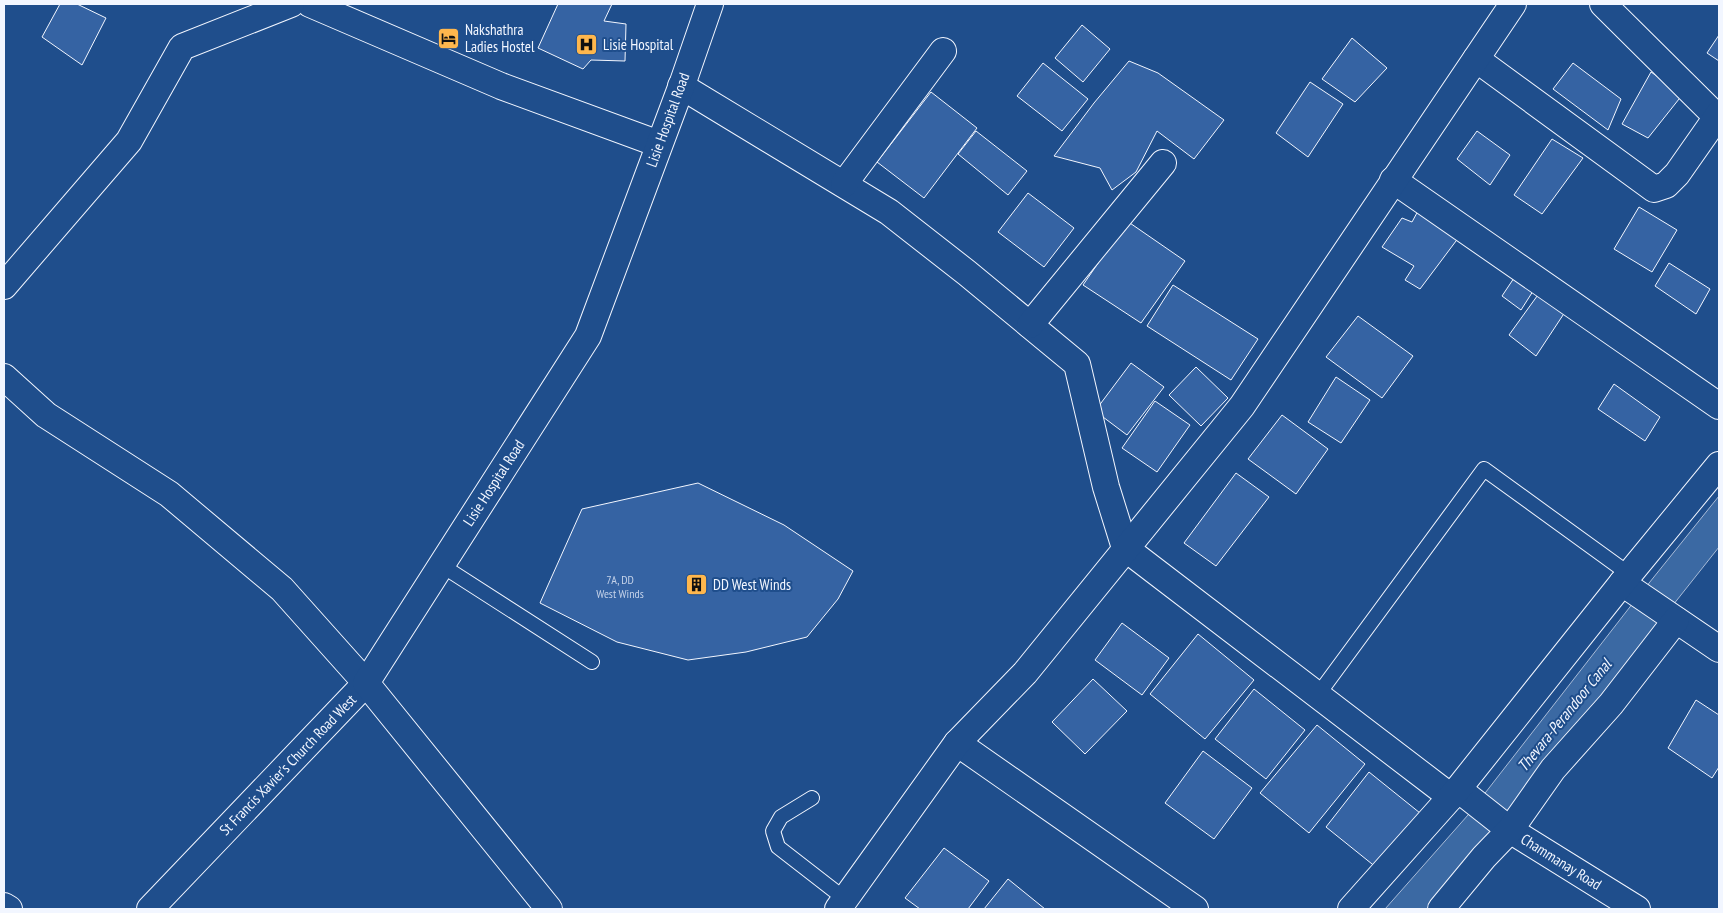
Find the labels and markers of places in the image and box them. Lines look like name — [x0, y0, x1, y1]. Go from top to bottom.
place label: Nakshathra Ladies Hostel — [465, 20, 535, 56]
hotel icon: Nakshathra Ladies Hostel — [437, 27, 461, 51]
hospital icon: Lisie Hospital — [575, 33, 599, 57]
place label: Lisie Hospital — [603, 35, 674, 54]
building icon: DD West Winds — [685, 573, 709, 597]
place label: DD West Winds — [713, 575, 791, 594]

